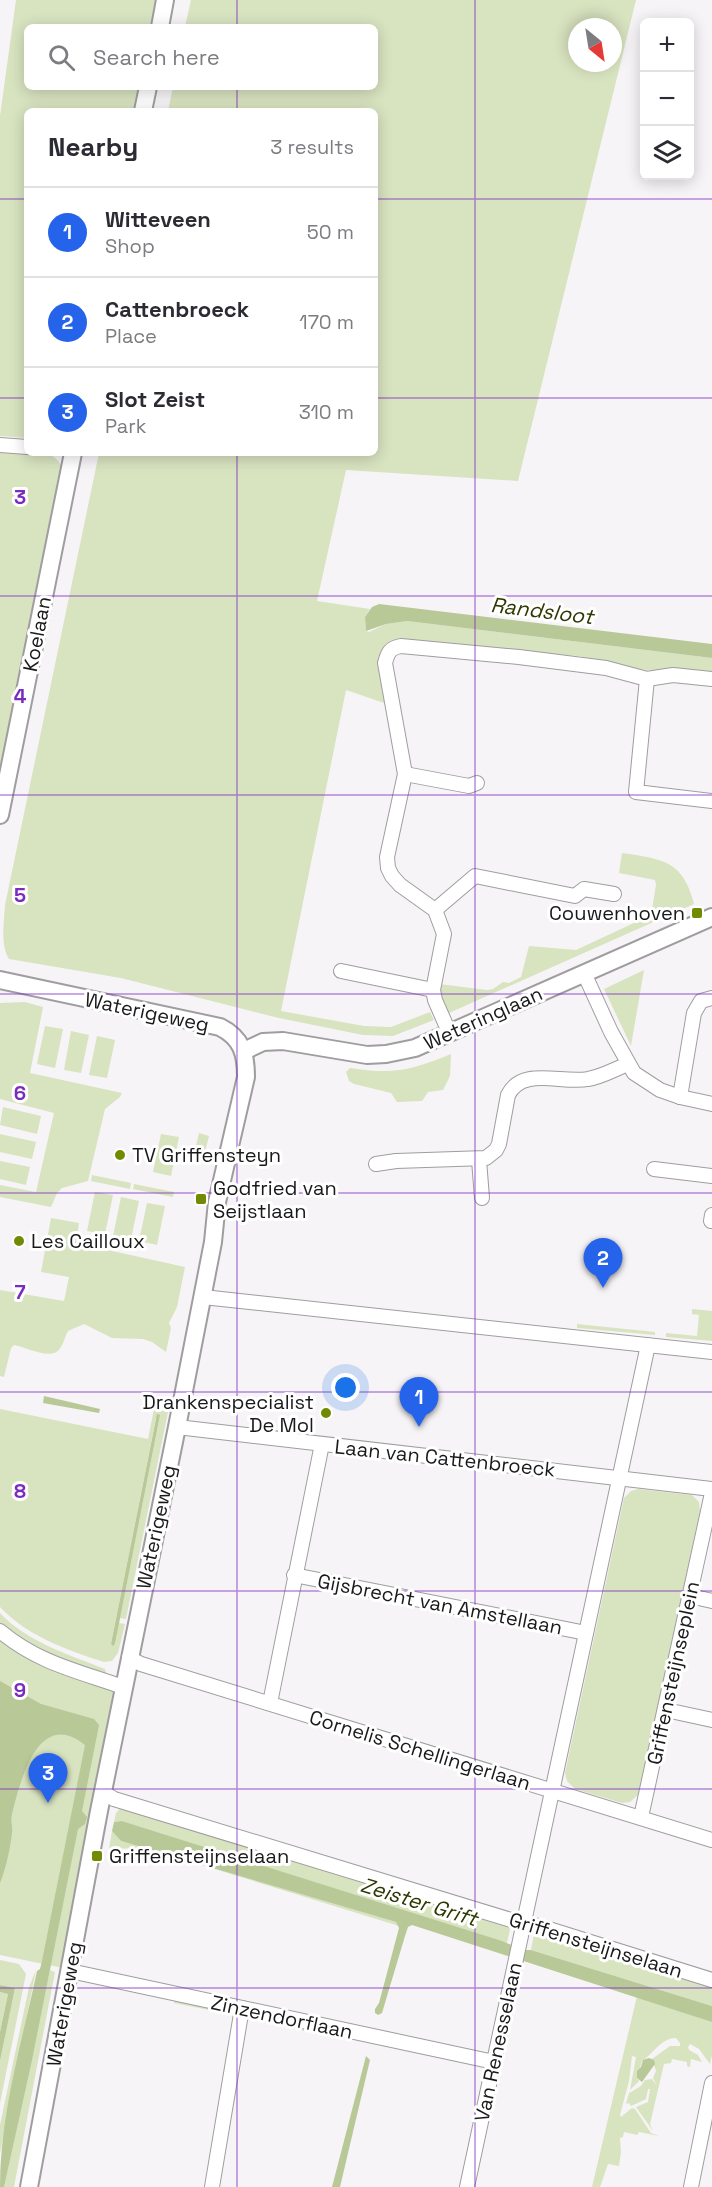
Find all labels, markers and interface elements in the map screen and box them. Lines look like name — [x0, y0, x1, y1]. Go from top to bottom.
north arrow — [568, 18, 622, 72]
map controls — [640, 18, 694, 180]
button: + — [640, 18, 694, 72]
search box — [24, 24, 378, 90]
icon: search — [45, 41, 78, 74]
text: Search here — [93, 43, 220, 71]
button: − — [640, 72, 694, 126]
button: layers — [640, 126, 694, 180]
text: Nearby — [48, 130, 138, 164]
text: 3 results — [270, 134, 354, 160]
text: Witteveen — [105, 205, 211, 233]
text: 1 — [63, 219, 72, 245]
text: 50 m — [307, 219, 354, 245]
text: Shop — [105, 233, 155, 259]
text: Cattenbroeck — [105, 295, 249, 323]
text: 2 — [62, 309, 73, 335]
text: 170 m — [299, 309, 354, 335]
text: Place — [105, 323, 157, 349]
text: Slot Zeist — [105, 385, 205, 413]
text: 3 — [61, 399, 74, 425]
text: 310 m — [299, 399, 354, 425]
text: Park — [105, 413, 147, 439]
text: 3 — [14, 484, 26, 510]
water label: Randsloot — [489, 591, 597, 630]
street label: Koelaan — [17, 594, 57, 674]
text: 4 — [14, 683, 27, 709]
text: 5 — [14, 882, 26, 908]
place label: Couwenhoven — [549, 900, 685, 926]
marker: Couwenhoven — [690, 906, 704, 920]
street label: Weteringlaan — [420, 980, 546, 1056]
street label: Waterigeweg — [83, 986, 211, 1038]
text: 6 — [14, 1080, 26, 1106]
place label: TV Griffensteyn — [132, 1142, 281, 1168]
marker: TV Griffensteyn — [113, 1148, 127, 1162]
place label: Godfried van Seijstlaan — [213, 1175, 337, 1224]
marker: Godfried van Seijstlaan — [194, 1192, 208, 1206]
place label: Les Cailloux — [31, 1228, 145, 1254]
marker: Les Cailloux — [12, 1234, 26, 1248]
pin: 2 — [584, 1238, 622, 1288]
text: 7 — [14, 1279, 26, 1305]
your location — [331, 1373, 360, 1402]
pin: 1 — [400, 1378, 438, 1427]
place label: Drankenspecialist De Mol — [143, 1389, 314, 1438]
marker: Drankenspecialist De Mol — [319, 1406, 333, 1420]
street label: Laan van Cattenbroeck — [333, 1433, 557, 1483]
street label: Waterigeweg — [130, 1463, 182, 1591]
text: 8 — [14, 1478, 26, 1504]
street label: Gijsbrecht van Amstellaan — [315, 1568, 565, 1640]
street label: Griffensteijnseplein — [641, 1579, 705, 1767]
text: 9 — [14, 1677, 26, 1703]
street label: Cornelis Schellingerlaan — [306, 1704, 534, 1796]
pin: 3 — [28, 1754, 68, 1803]
place label: Griffensteijnselaan — [109, 1843, 289, 1869]
marker: Griffensteijnselaan — [90, 1849, 104, 1863]
water label: Zeister Grift — [357, 1871, 483, 1933]
street label: Griffensteijnselaan — [506, 1906, 686, 1984]
street label: Waterigeweg — [40, 1940, 88, 2068]
street label: Van Renesselaan — [468, 1960, 528, 2124]
street label: Zinzendorflaan — [209, 1989, 355, 2045]

